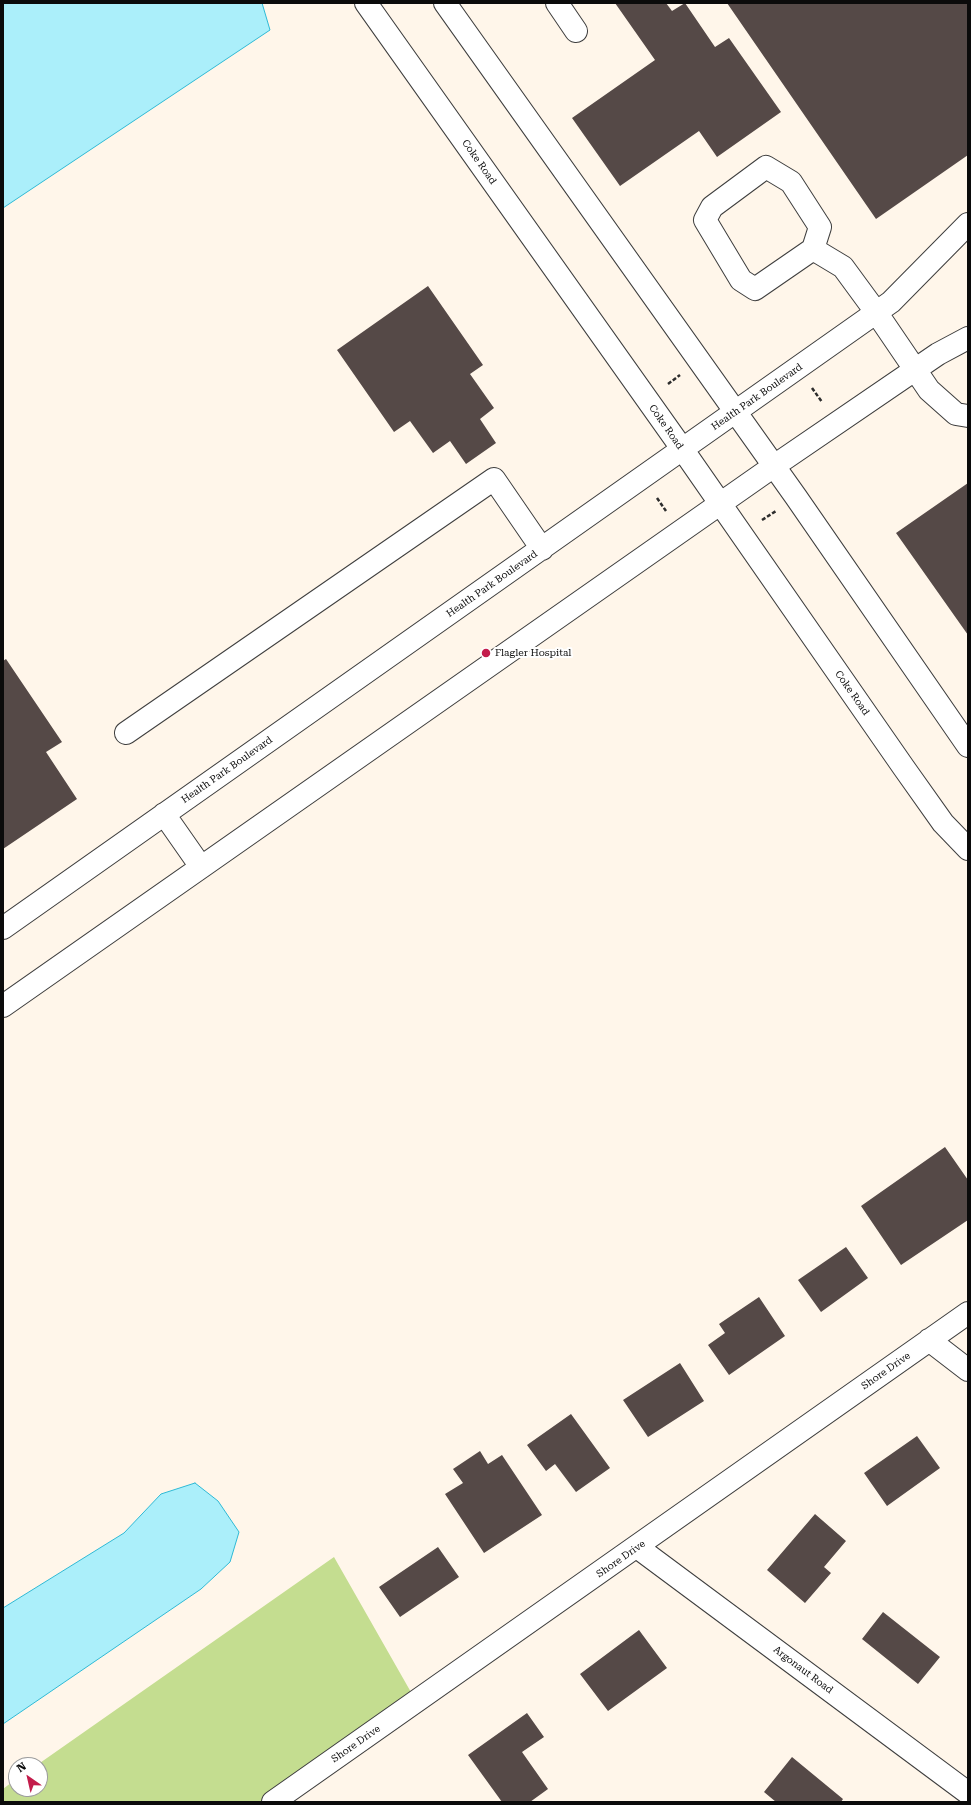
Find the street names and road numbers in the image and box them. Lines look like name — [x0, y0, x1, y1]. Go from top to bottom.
street label: Coke Road — [459, 137, 499, 187]
street label: Health Park Boulevard — [709, 361, 805, 433]
street label: Coke Road — [646, 402, 686, 452]
street label: Health Park Boulevard — [444, 548, 540, 620]
street label: Coke Road — [832, 668, 872, 718]
street label: Health Park Boulevard — [179, 734, 275, 806]
street label: Shore Drive — [859, 1350, 913, 1392]
street label: Shore Drive — [594, 1538, 648, 1580]
street label: Argonaut Road — [771, 1644, 835, 1696]
street label: Shore Drive — [329, 1723, 383, 1765]

